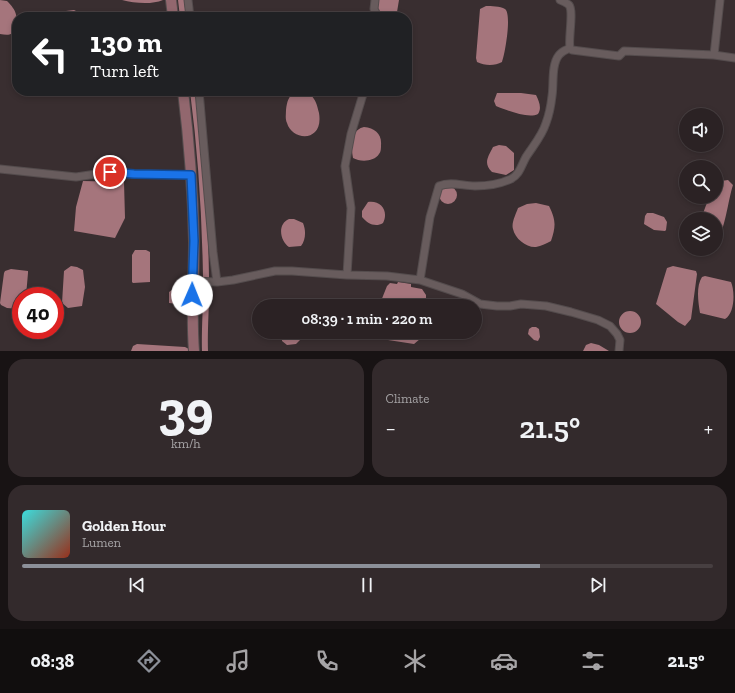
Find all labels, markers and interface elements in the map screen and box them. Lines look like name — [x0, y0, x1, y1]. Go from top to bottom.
text: 130 m — [90, 26, 162, 59]
icon: left — [24, 28, 76, 80]
text: Turn left — [90, 60, 159, 82]
map controls — [679, 108, 723, 256]
button: sound — [679, 108, 723, 152]
pin — [93, 155, 127, 189]
button: search — [679, 160, 723, 204]
icon: arrive — [99, 161, 121, 183]
button: layers — [679, 212, 723, 256]
position arrow — [171, 274, 213, 316]
speed limit sign: 40 — [12, 287, 64, 339]
text: 08:39 · 1 min · 220 m — [302, 310, 432, 328]
text: 39 — [158, 379, 214, 441]
text: Climate — [386, 391, 429, 406]
text: 21.5° — [519, 410, 580, 446]
text: − — [386, 415, 396, 442]
text: + — [704, 415, 713, 442]
text: km/h — [171, 436, 201, 451]
text: Golden Hour — [82, 517, 166, 535]
text: Lumen — [82, 535, 121, 550]
icon: previous — [126, 574, 148, 596]
icon: pause — [356, 574, 378, 596]
icon: next — [587, 574, 609, 596]
icon: directions — [135, 647, 163, 675]
icon: music — [224, 647, 252, 675]
icon: phone — [313, 647, 341, 675]
icon: climate — [401, 647, 429, 675]
icon: car — [490, 647, 518, 675]
icon: filters — [579, 647, 607, 675]
text: 08:38 — [30, 650, 74, 672]
text: 21.5° — [668, 650, 705, 672]

